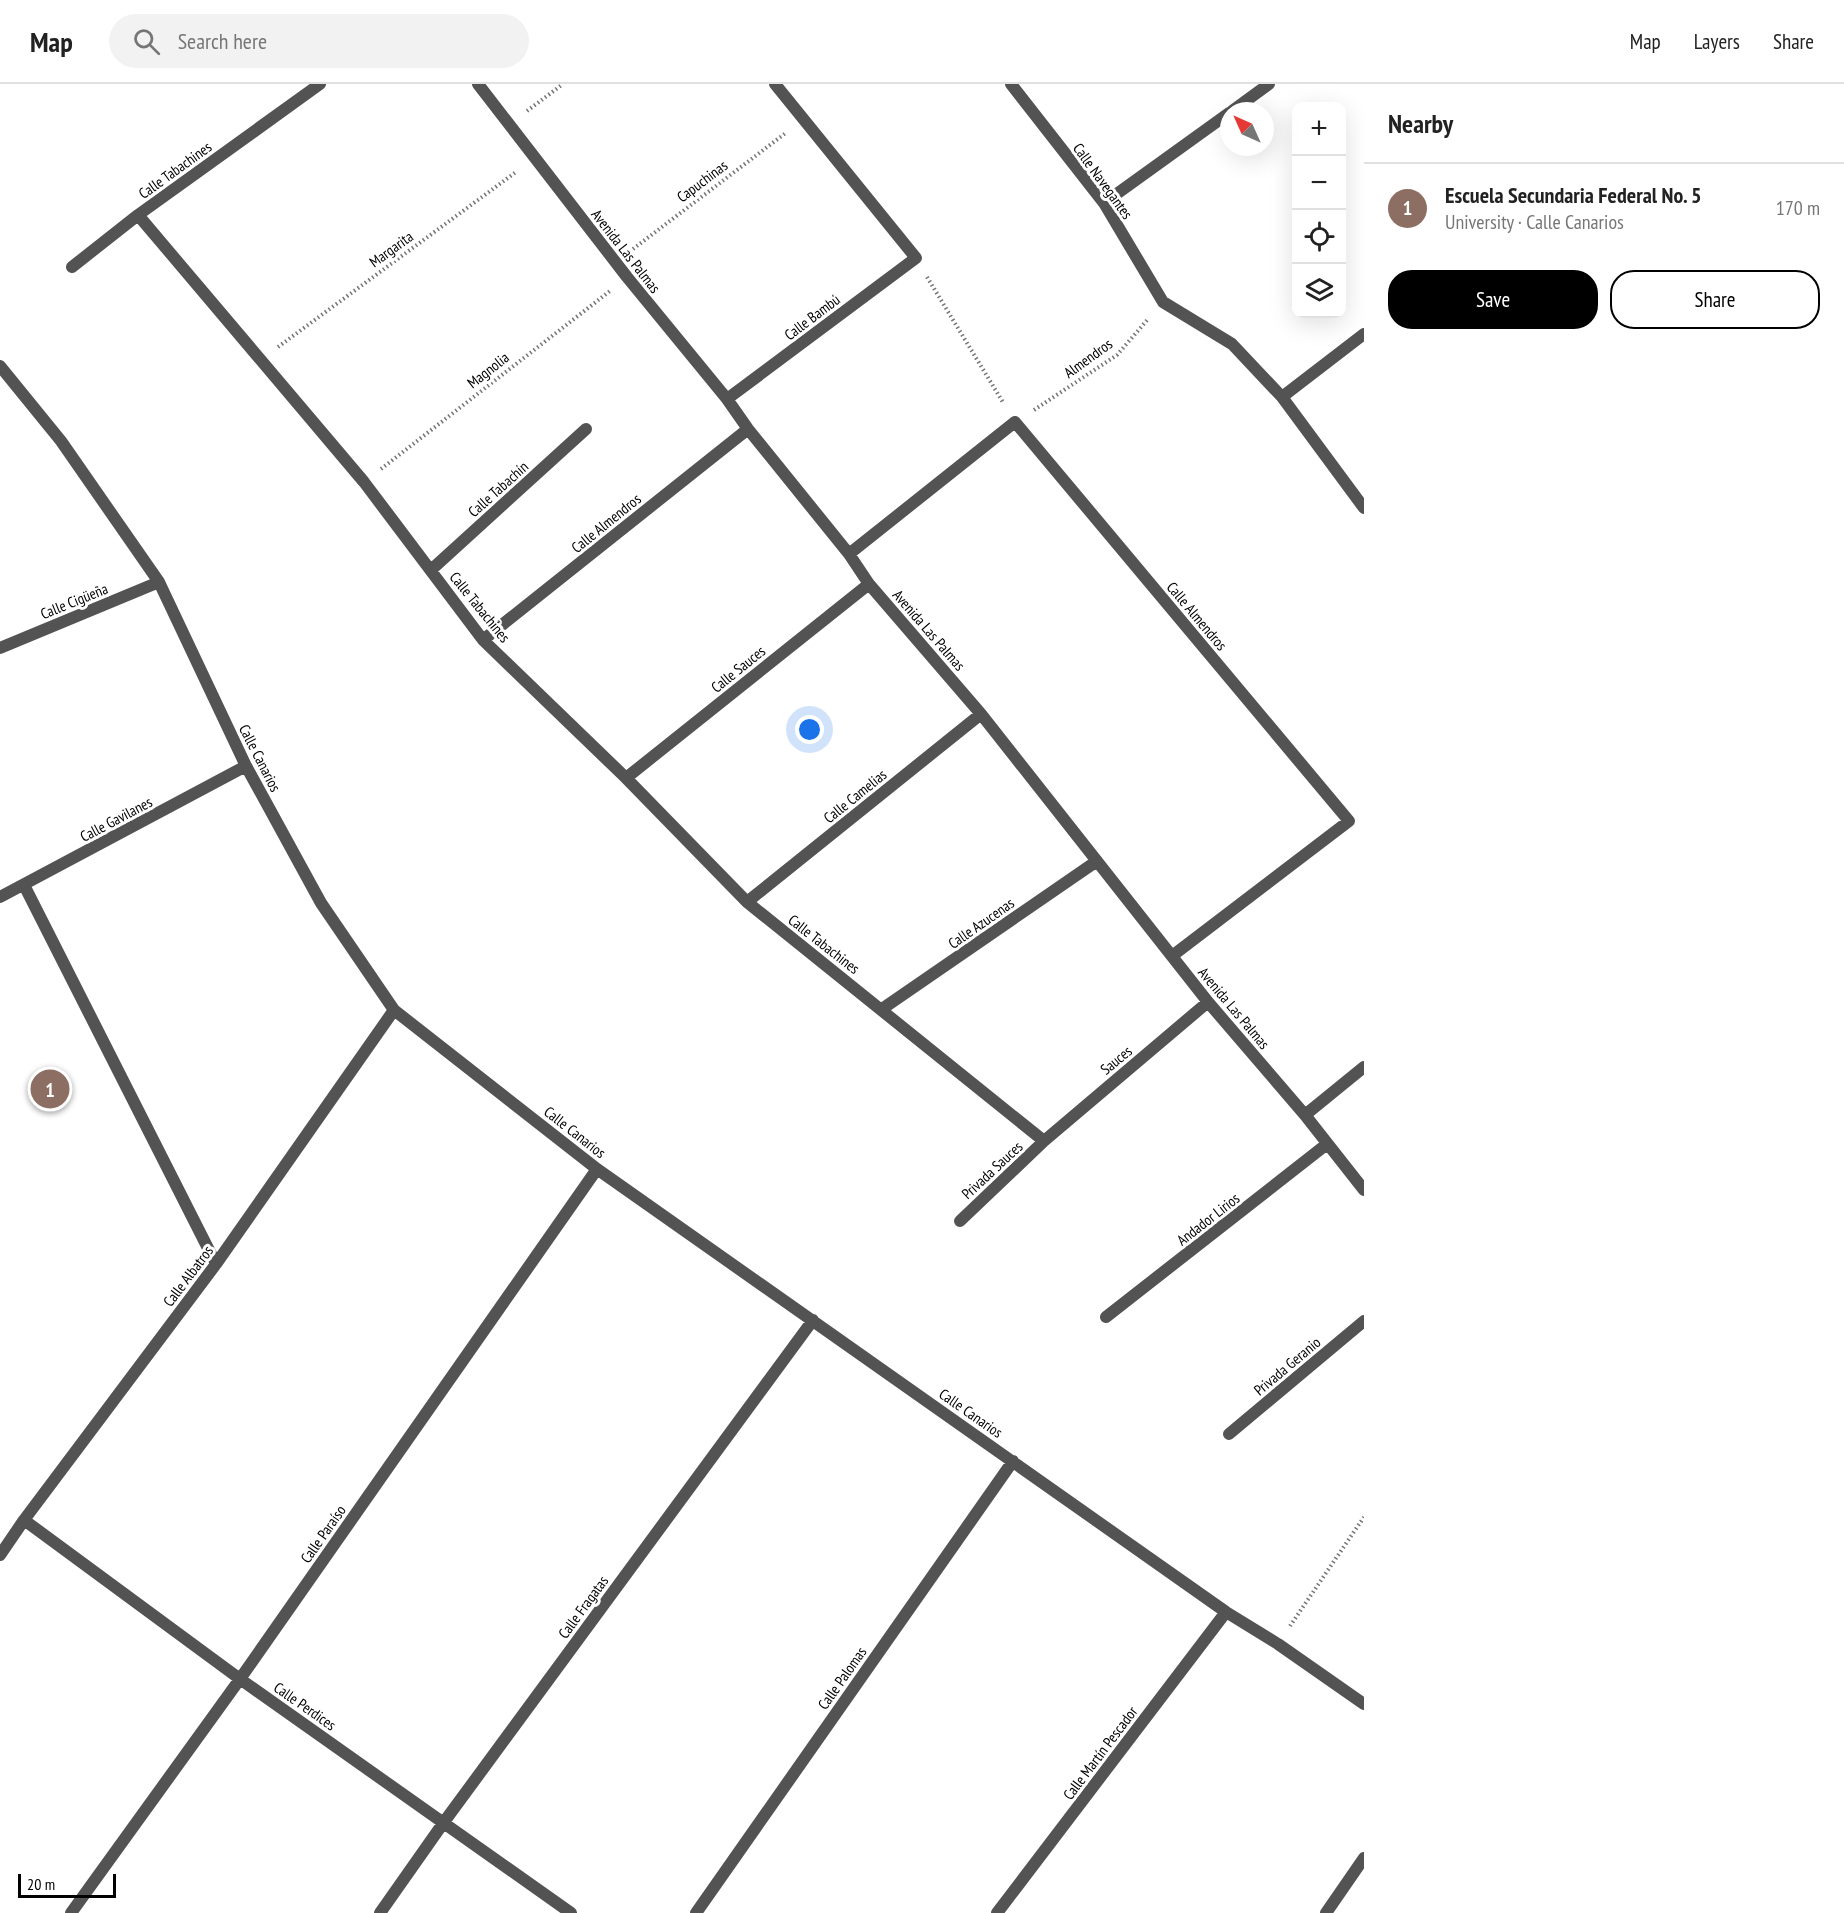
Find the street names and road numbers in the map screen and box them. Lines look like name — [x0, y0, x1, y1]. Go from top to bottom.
street label: Calle Tabachines — [135, 137, 215, 203]
street label: Calle Navegantes — [1069, 139, 1137, 223]
street label: Capuchinas — [673, 156, 731, 206]
street label: Avenida Las Palmas — [587, 205, 665, 297]
street label: Margarita — [365, 227, 417, 271]
street label: Calle Bambú — [780, 290, 844, 344]
street label: Almendros — [1060, 334, 1116, 382]
street label: Magnolia — [463, 348, 513, 392]
street label: Calle Tabachín — [464, 457, 532, 521]
street label: Calle Almendros — [567, 489, 645, 557]
street label: Calle Tabachines — [446, 568, 514, 646]
street label: Calle Almendros — [1163, 578, 1231, 654]
street label: Calle Cigüeña — [38, 579, 110, 623]
street label: Avenida Las Palmas — [889, 586, 969, 674]
street label: Calle Sauces — [707, 641, 769, 697]
street label: Calle Canarios — [235, 721, 285, 795]
street label: Calle Camelias — [820, 765, 890, 827]
street label: Calle Gavilanes — [77, 792, 155, 846]
street label: Calle Azucenas — [944, 893, 1018, 953]
street label: Calle Tabachines — [784, 910, 864, 978]
street label: Avenida Las Palmas — [1194, 963, 1274, 1053]
street label: Sauces — [1096, 1041, 1136, 1079]
street label: Calle Canarios — [540, 1102, 610, 1162]
street label: Privada Sauces — [958, 1137, 1026, 1203]
street label: Andador Lirios — [1173, 1188, 1243, 1250]
street label: Calle Albatros — [159, 1242, 217, 1310]
street label: Privada Geranio — [1250, 1333, 1324, 1399]
street label: Calle Canarios — [936, 1384, 1006, 1442]
street label: Calle Paraíso — [296, 1501, 350, 1567]
street label: Calle Fragatas — [554, 1572, 612, 1642]
street label: Calle Palomas — [814, 1643, 870, 1713]
street label: Calle Perdices — [270, 1678, 340, 1734]
street label: Calle Martín Pescador — [1059, 1702, 1142, 1804]

